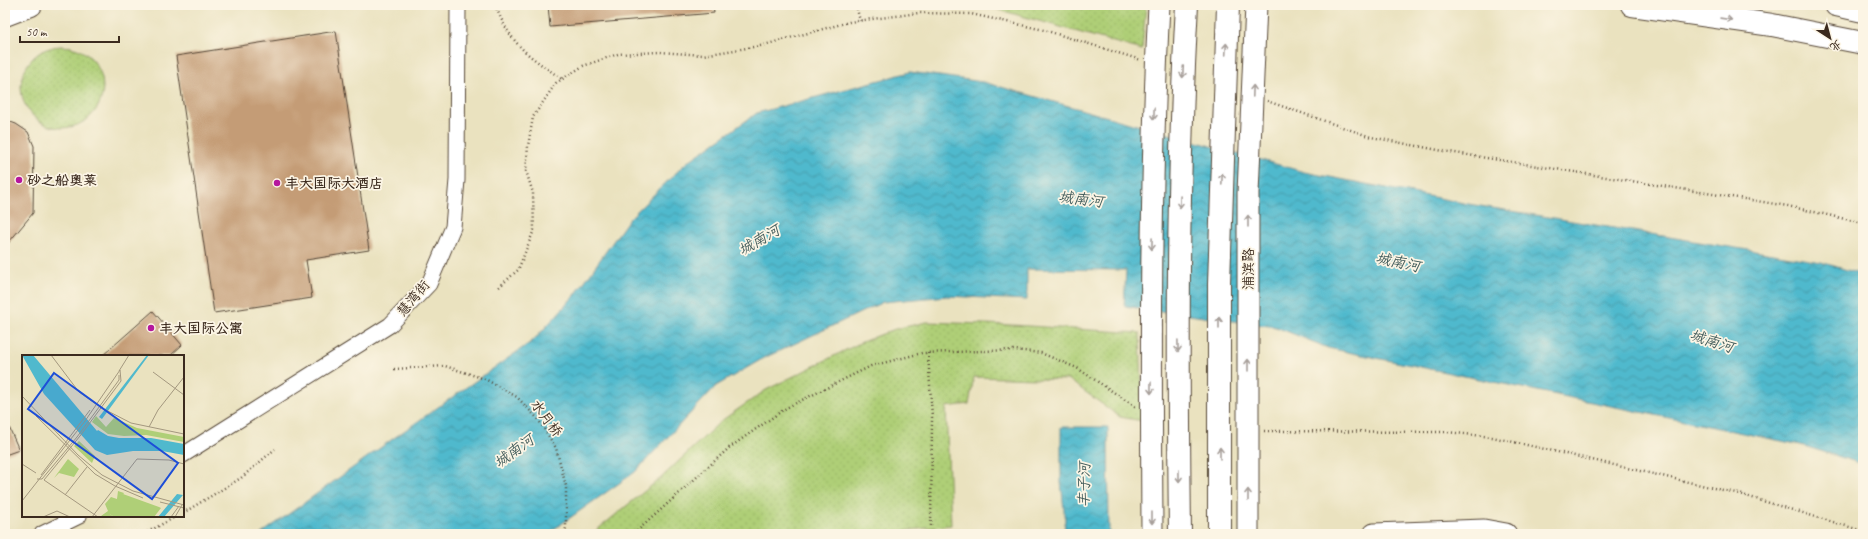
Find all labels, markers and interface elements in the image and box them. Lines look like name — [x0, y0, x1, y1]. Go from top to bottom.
one-way arrow — [1719, 15, 1732, 23]
scale bar — [20, 18, 119, 44]
north arrow — [1810, 18, 1850, 58]
text: 50 m — [26, 24, 48, 40]
text: 北 — [1827, 37, 1844, 55]
one-way arrow — [1223, 43, 1230, 56]
one-way arrow — [1180, 65, 1187, 78]
one-way arrow — [1249, 85, 1256, 98]
one-way arrow — [1150, 107, 1158, 120]
place label: 砂之船奥莱 — [27, 172, 97, 189]
one-way arrow — [1218, 173, 1226, 186]
marker: 砂之船奥莱 — [14, 175, 24, 185]
place label: 丰大国际大酒店 — [285, 175, 383, 192]
marker: 丰大国际大酒店 — [272, 178, 282, 188]
water label: 城南河 — [1057, 187, 1107, 212]
one-way arrow — [1176, 195, 1184, 208]
one-way arrow — [1244, 215, 1252, 228]
water label: 城南河 — [735, 219, 786, 260]
one-way arrow — [1148, 237, 1156, 250]
street label: 浦滨路 — [1240, 248, 1257, 290]
water label: 城南河 — [1374, 249, 1425, 277]
street label: 慧湾街 — [393, 277, 433, 320]
one-way arrow — [1215, 317, 1223, 330]
place label: 丰大国际公寓 — [159, 320, 243, 337]
marker: 丰大国际公寓 — [146, 323, 156, 333]
water label: 城南河 — [1688, 325, 1739, 358]
one-way arrow — [1174, 339, 1182, 352]
inset map — [22, 355, 184, 517]
one-way arrow — [1244, 359, 1252, 372]
one-way arrow — [1147, 381, 1155, 394]
street label: 水月桥 — [527, 396, 566, 440]
water label: 城南河 — [491, 429, 541, 472]
one-way arrow — [1216, 447, 1224, 460]
water label: 丰子河 — [1075, 459, 1094, 508]
one-way arrow — [1175, 469, 1183, 482]
one-way arrow — [1244, 489, 1252, 502]
one-way arrow — [1148, 511, 1156, 524]

